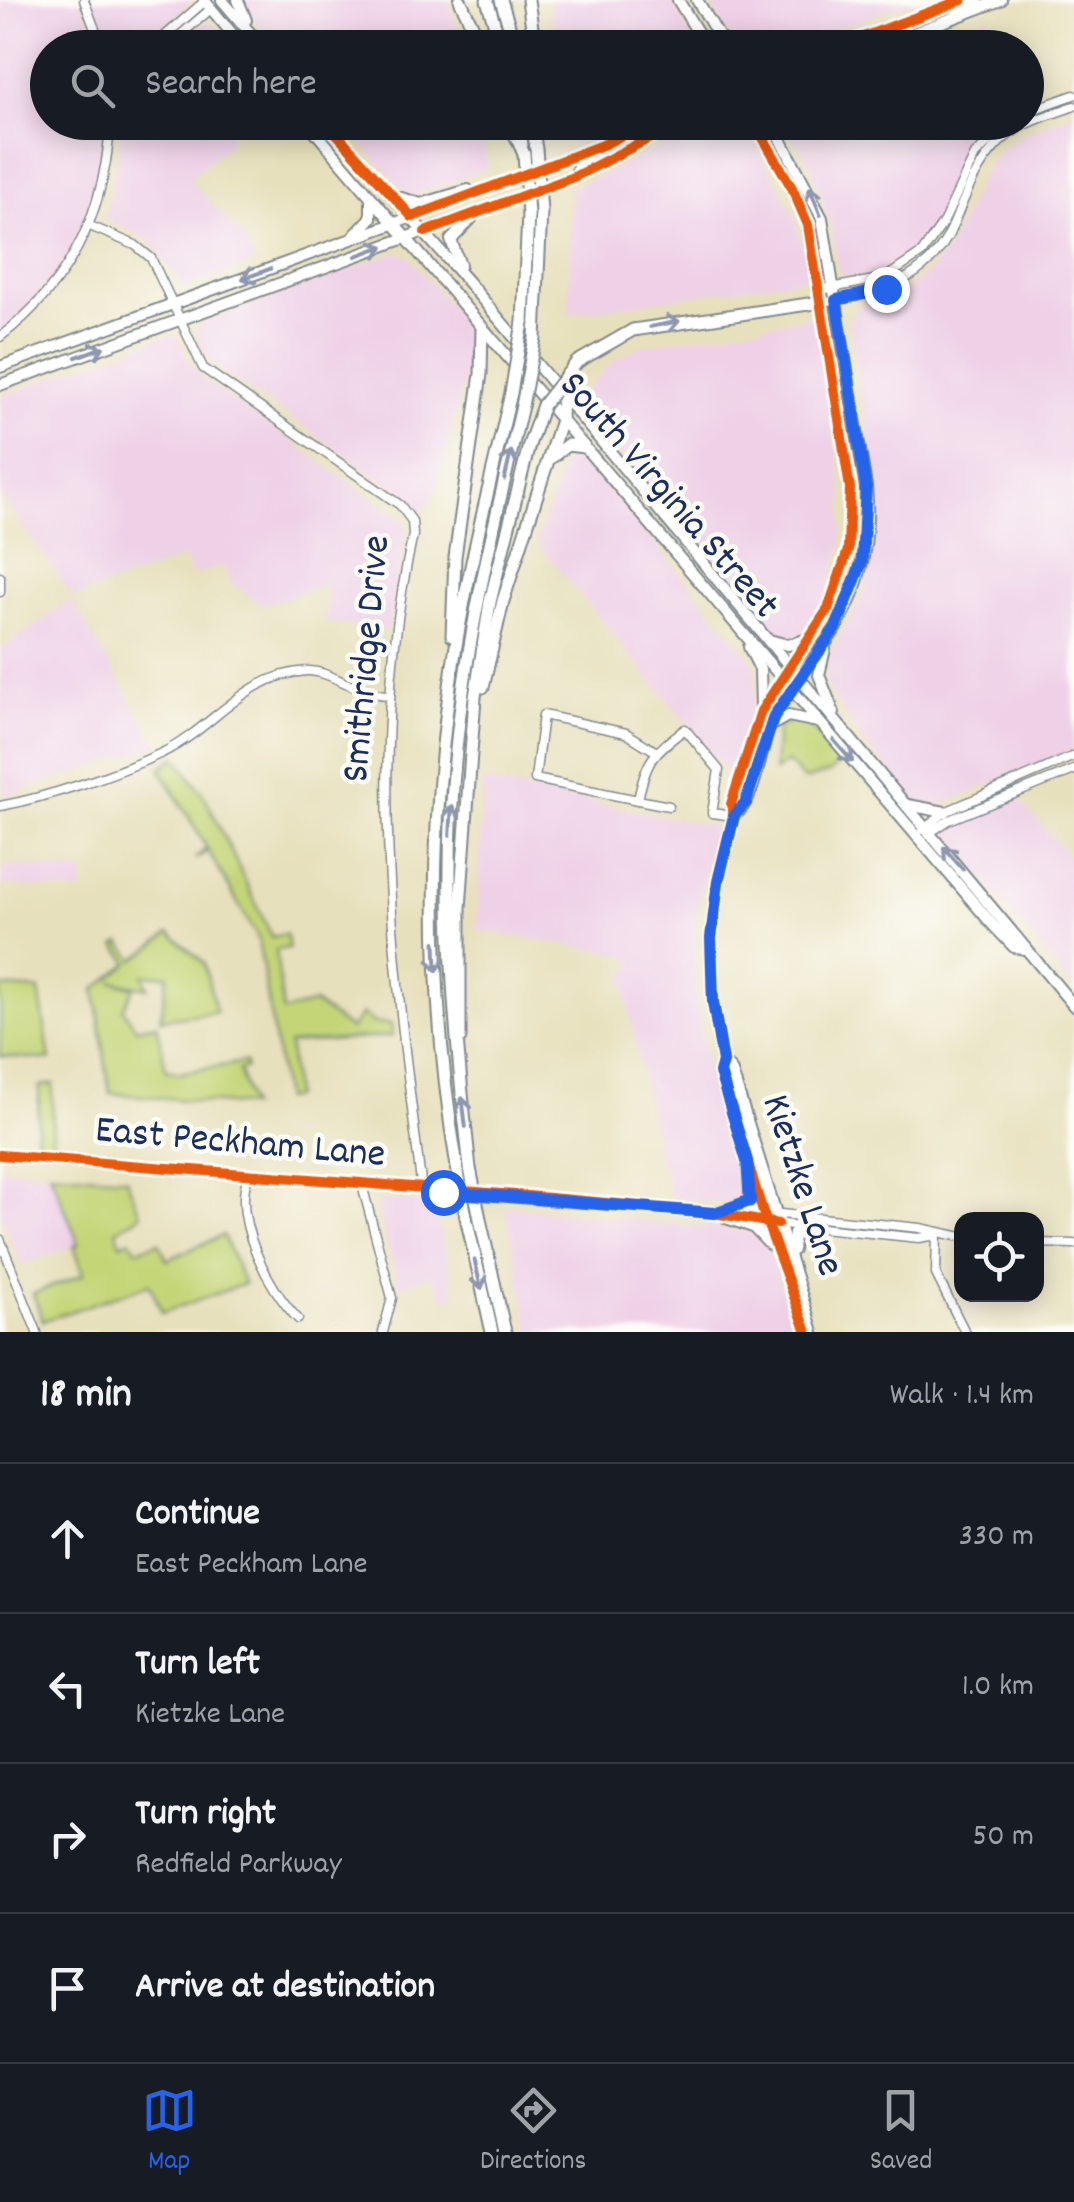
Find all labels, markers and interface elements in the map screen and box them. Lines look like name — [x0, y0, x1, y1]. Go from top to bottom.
search box — [30, 30, 1044, 140]
icon: search — [65, 58, 120, 113]
text: Search here — [145, 58, 317, 113]
one-way arrow — [804, 186, 822, 217]
one-way arrow — [354, 241, 385, 259]
one-way arrow — [242, 266, 273, 284]
route end — [864, 267, 910, 313]
one-way arrow — [648, 313, 680, 332]
one-way arrow — [74, 342, 104, 360]
street label: South Virginia Street — [543, 361, 791, 633]
one-way arrow — [500, 450, 518, 482]
street label: Smithridge Drive — [330, 533, 408, 785]
one-way arrow — [832, 737, 854, 763]
one-way arrow — [442, 804, 461, 836]
one-way arrow — [942, 846, 964, 872]
one-way arrow — [427, 941, 446, 973]
street label: Kietzke Lane — [744, 1088, 856, 1284]
one-way arrow — [454, 1097, 473, 1129]
street label: East Peckham Lane — [93, 1104, 387, 1186]
route start — [421, 1170, 467, 1216]
map controls — [954, 1212, 1044, 1302]
button: locate — [954, 1212, 1044, 1302]
one-way arrow — [470, 1258, 488, 1290]
text: 18 min — [40, 1367, 132, 1427]
text: Walk · 1.4 km — [890, 1374, 1034, 1420]
text: Continue — [135, 1488, 260, 1543]
icon: ahead — [40, 1511, 95, 1566]
text: 330 m — [959, 1515, 1034, 1561]
text: East Peckham Lane — [135, 1543, 368, 1589]
text: Turn left — [135, 1638, 260, 1693]
icon: left — [40, 1661, 95, 1716]
text: 1.0 km — [962, 1665, 1034, 1711]
text: Kietzke Lane — [135, 1693, 285, 1739]
text: Turn right — [135, 1788, 276, 1843]
icon: right — [40, 1811, 95, 1866]
text: 50 m — [972, 1815, 1034, 1861]
text: Redfield Parkway — [135, 1843, 342, 1889]
icon: arrive — [40, 1961, 95, 2016]
text: Arrive at destination — [135, 1961, 435, 2016]
tab: Map — [142, 2083, 197, 2183]
tab: Directions — [480, 2083, 586, 2183]
tab: Saved — [870, 2083, 932, 2183]

